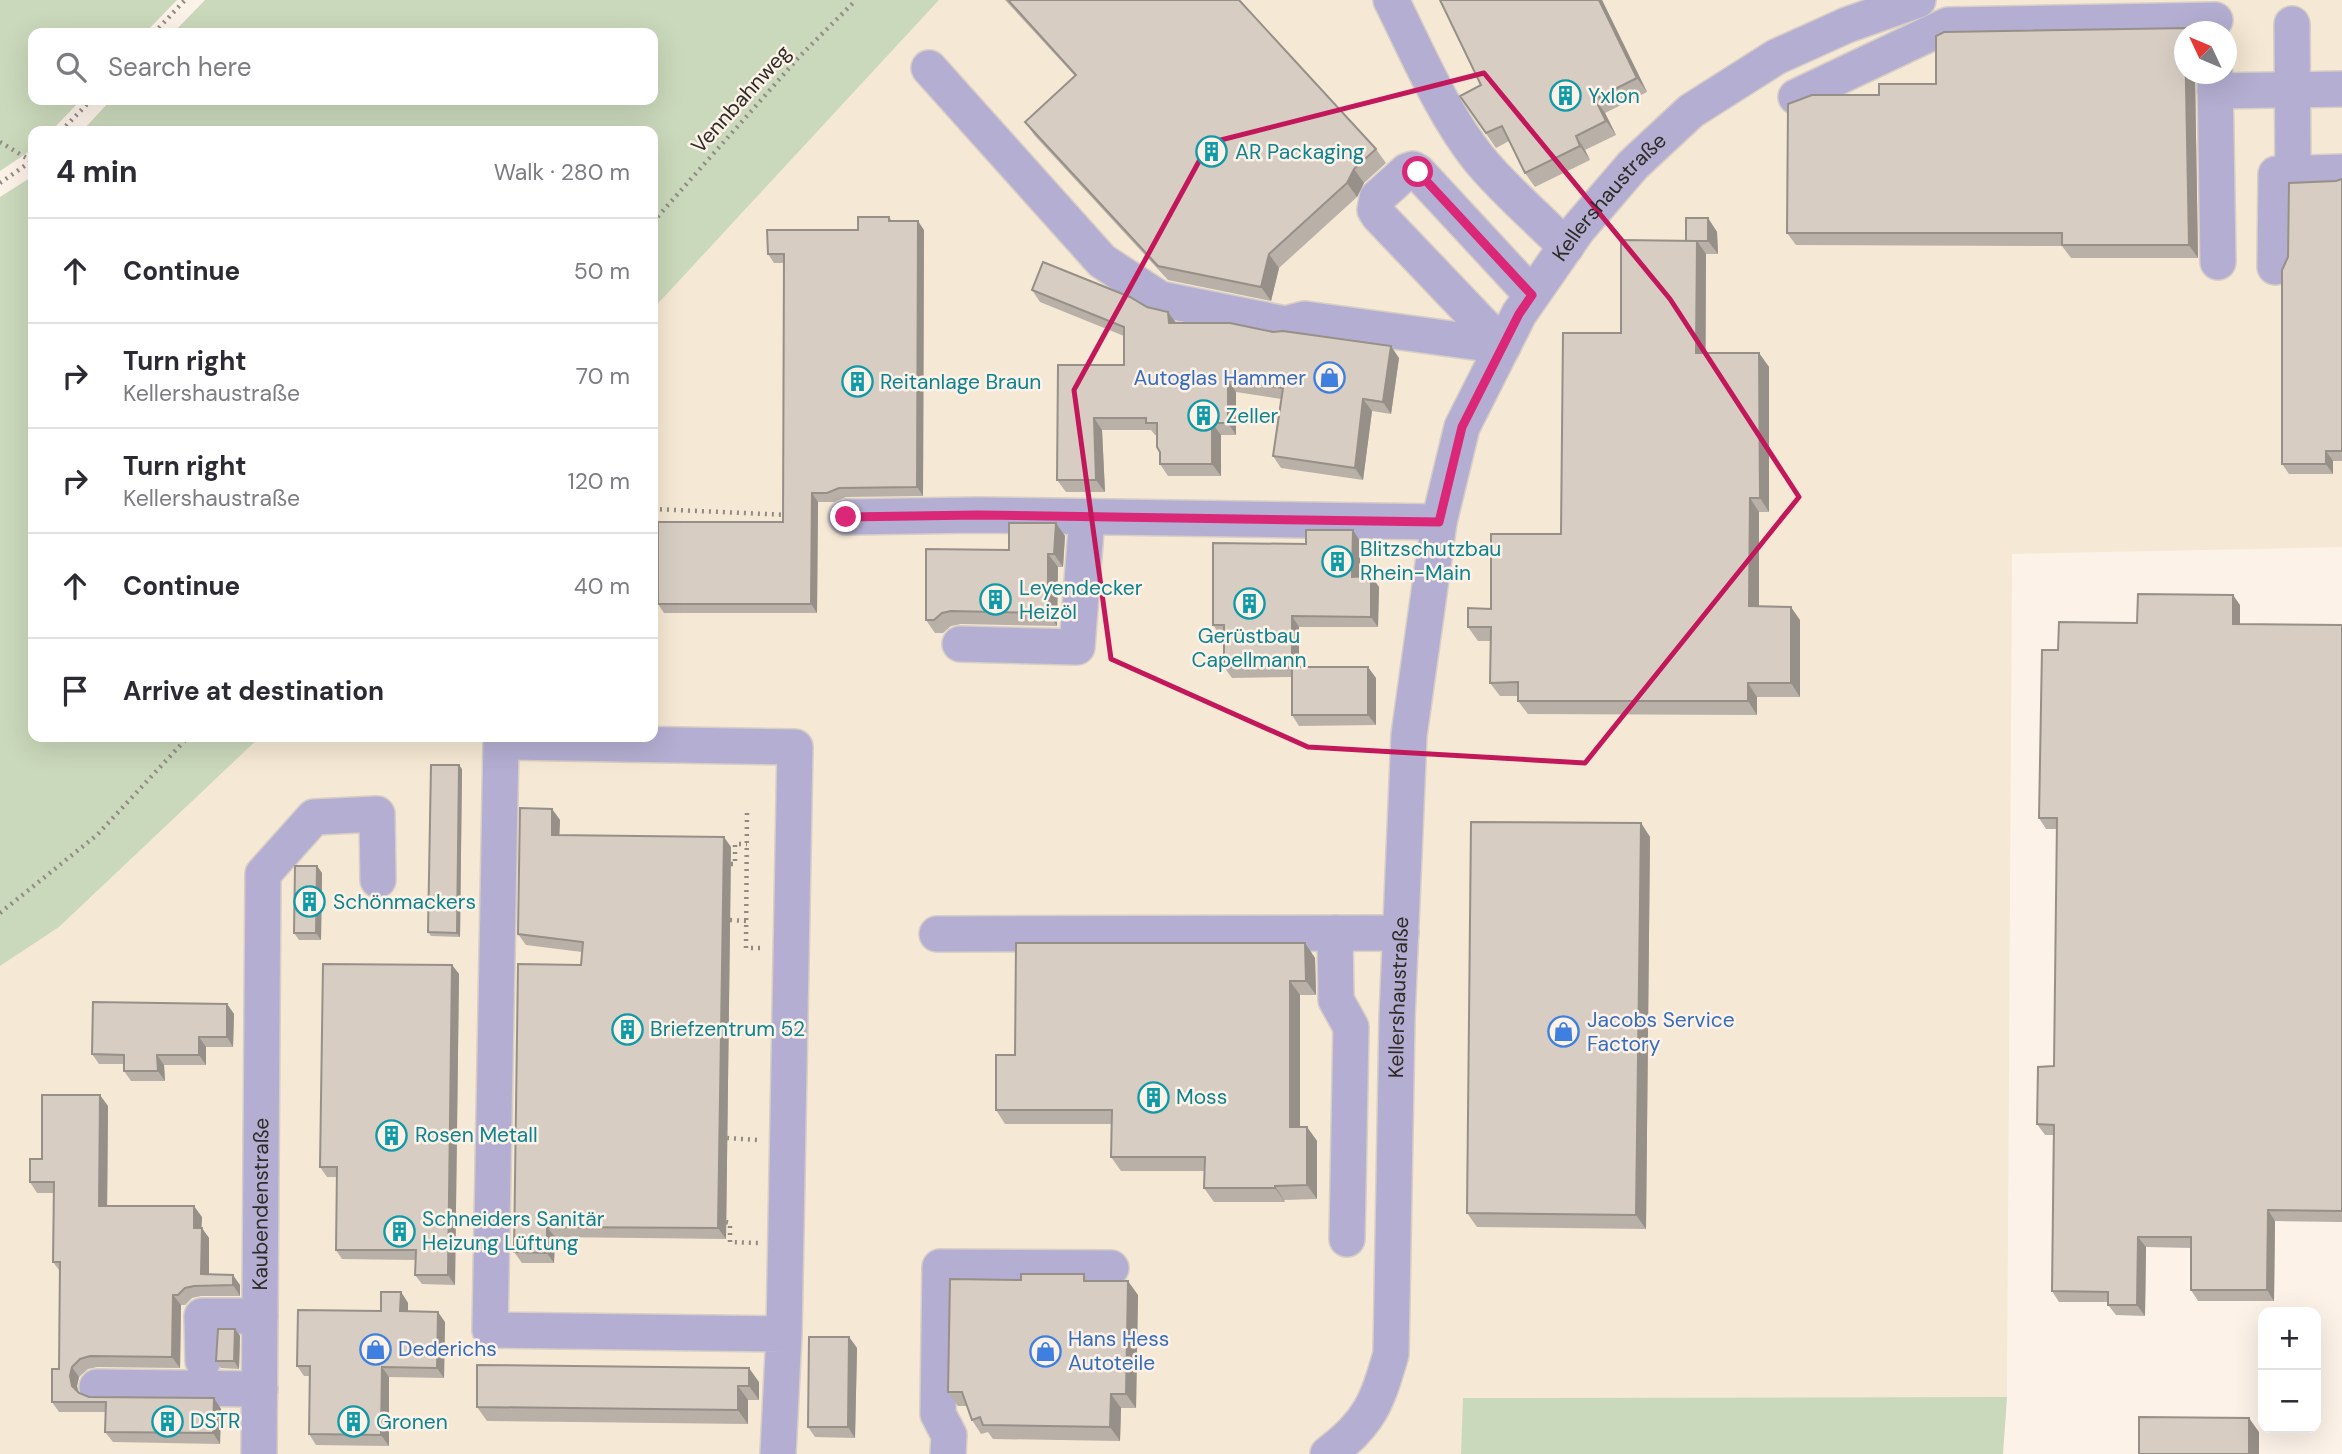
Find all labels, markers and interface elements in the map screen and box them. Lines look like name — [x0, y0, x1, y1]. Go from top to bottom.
north arrow — [2174, 21, 2237, 84]
search box — [28, 28, 658, 105]
street label: Vennbahnweg — [685, 39, 797, 159]
icon: search — [52, 48, 90, 86]
text: Search here — [108, 50, 251, 84]
building icon: Yxlon — [1548, 79, 1582, 113]
place label: Yxlon — [1588, 82, 1640, 110]
street label: Kellershaustraße — [1546, 127, 1673, 267]
building icon: AR Packaging — [1195, 135, 1229, 169]
place label: AR Packaging — [1235, 138, 1365, 166]
text: 4 min — [56, 152, 138, 191]
route start — [1402, 156, 1433, 187]
text: Walk · 280 m — [494, 157, 630, 187]
icon: ahead — [56, 252, 94, 290]
text: Continue — [123, 254, 240, 288]
text: 50 m — [574, 256, 630, 286]
text: Turn right — [123, 344, 247, 378]
icon: right — [56, 357, 94, 395]
text: 70 m — [576, 361, 630, 391]
shop icon: Autoglas Hammer — [1312, 361, 1346, 395]
place label: Autoglas Hammer — [1134, 364, 1306, 392]
building icon: Reitanlage Braun — [840, 365, 874, 399]
place label: Reitanlage Braun — [880, 368, 1041, 396]
text: Kellershaustraße — [123, 378, 300, 408]
building icon: Zeller — [1186, 399, 1220, 433]
place label: Zeller — [1226, 402, 1279, 430]
text: Turn right — [123, 449, 247, 483]
icon: right — [56, 462, 94, 500]
text: 120 m — [567, 466, 630, 496]
text: Kellershaustraße — [123, 483, 300, 513]
route end — [830, 501, 861, 532]
place label: Blitzschutzbau Rhein-Main — [1360, 535, 1501, 587]
building icon: Blitzschutzbau Rhein-Main — [1320, 544, 1354, 578]
icon: ahead — [56, 567, 94, 605]
text: Continue — [123, 569, 240, 603]
text: 40 m — [574, 571, 630, 601]
place label: Leyendecker Heizöl — [1019, 574, 1143, 626]
building icon: Leyendecker Heizöl — [979, 583, 1013, 617]
building icon: Gerüstbau Capellmann — [1232, 587, 1266, 621]
place label: Gerüstbau Capellmann — [1191, 622, 1307, 674]
icon: arrive — [56, 672, 94, 710]
text: Arrive at destination — [123, 674, 384, 708]
building icon: Schönmackers — [293, 885, 327, 919]
place label: Schönmackers — [333, 888, 476, 916]
street label: Kellershaustraße — [1382, 916, 1415, 1078]
place label: Jacobs Service Factory — [1587, 1006, 1735, 1058]
building icon: Briefzentrum 52 — [610, 1012, 644, 1046]
place label: Briefzentrum 52 — [650, 1015, 805, 1043]
shop icon: Jacobs Service Factory — [1547, 1015, 1581, 1049]
building icon: Moss — [1136, 1080, 1170, 1114]
place label: Moss — [1176, 1083, 1227, 1111]
street label: Kaubendenstraße — [246, 1117, 275, 1290]
building icon: Rosen Metall — [375, 1118, 409, 1152]
place label: Rosen Metall — [415, 1121, 538, 1149]
place label: Schneiders Sanitär Heizung Lüftung — [422, 1205, 605, 1257]
building icon: Schneiders Sanitär Heizung Lüftung — [382, 1214, 416, 1248]
map controls — [2258, 1307, 2321, 1433]
button: + — [2258, 1307, 2321, 1370]
place label: Hans Hess Autoteile — [1068, 1325, 1169, 1377]
shop icon: Dederichs — [358, 1332, 392, 1366]
shop icon: Hans Hess Autoteile — [1028, 1334, 1062, 1368]
place label: Dederichs — [398, 1335, 497, 1363]
button: − — [2258, 1370, 2321, 1433]
building icon: DSTR — [150, 1404, 184, 1438]
building icon: Gronen — [336, 1405, 370, 1439]
place label: DSTR — [190, 1407, 241, 1435]
place label: Gronen — [376, 1408, 448, 1436]

